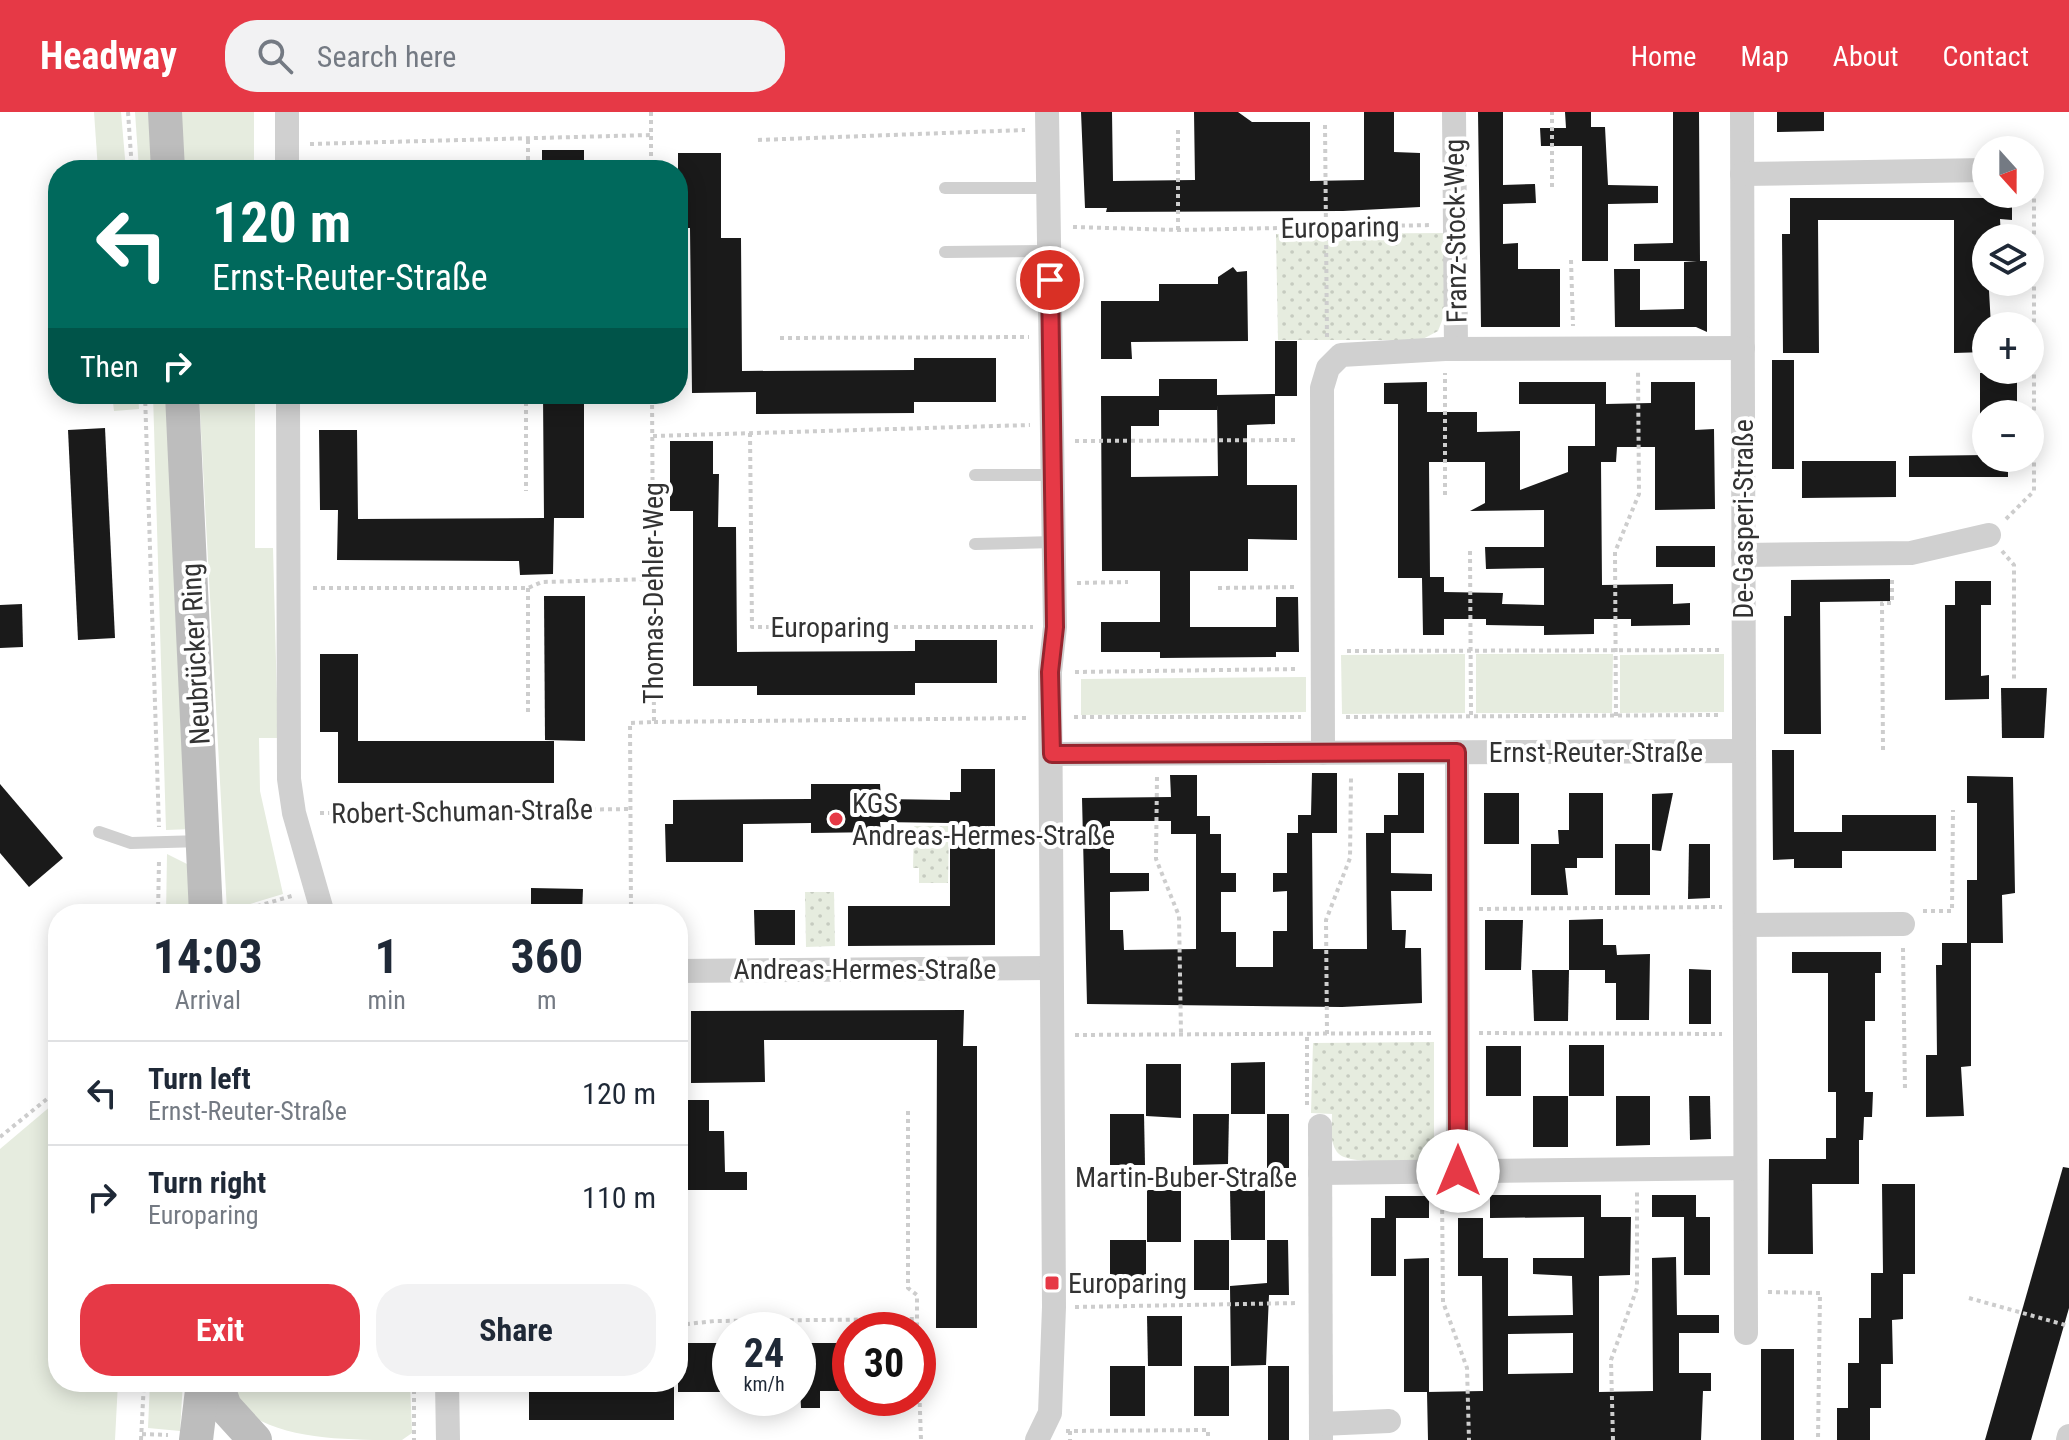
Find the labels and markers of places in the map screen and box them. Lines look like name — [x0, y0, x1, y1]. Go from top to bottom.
pin — [1016, 246, 1084, 314]
place label: KGS Andreas-Hermes-Straße — [852, 787, 1115, 852]
marker: KGS Andreas-Hermes-Straße — [827, 810, 845, 828]
place label: Europaring — [1068, 1267, 1187, 1300]
marker: Europaring — [1043, 1274, 1061, 1292]

